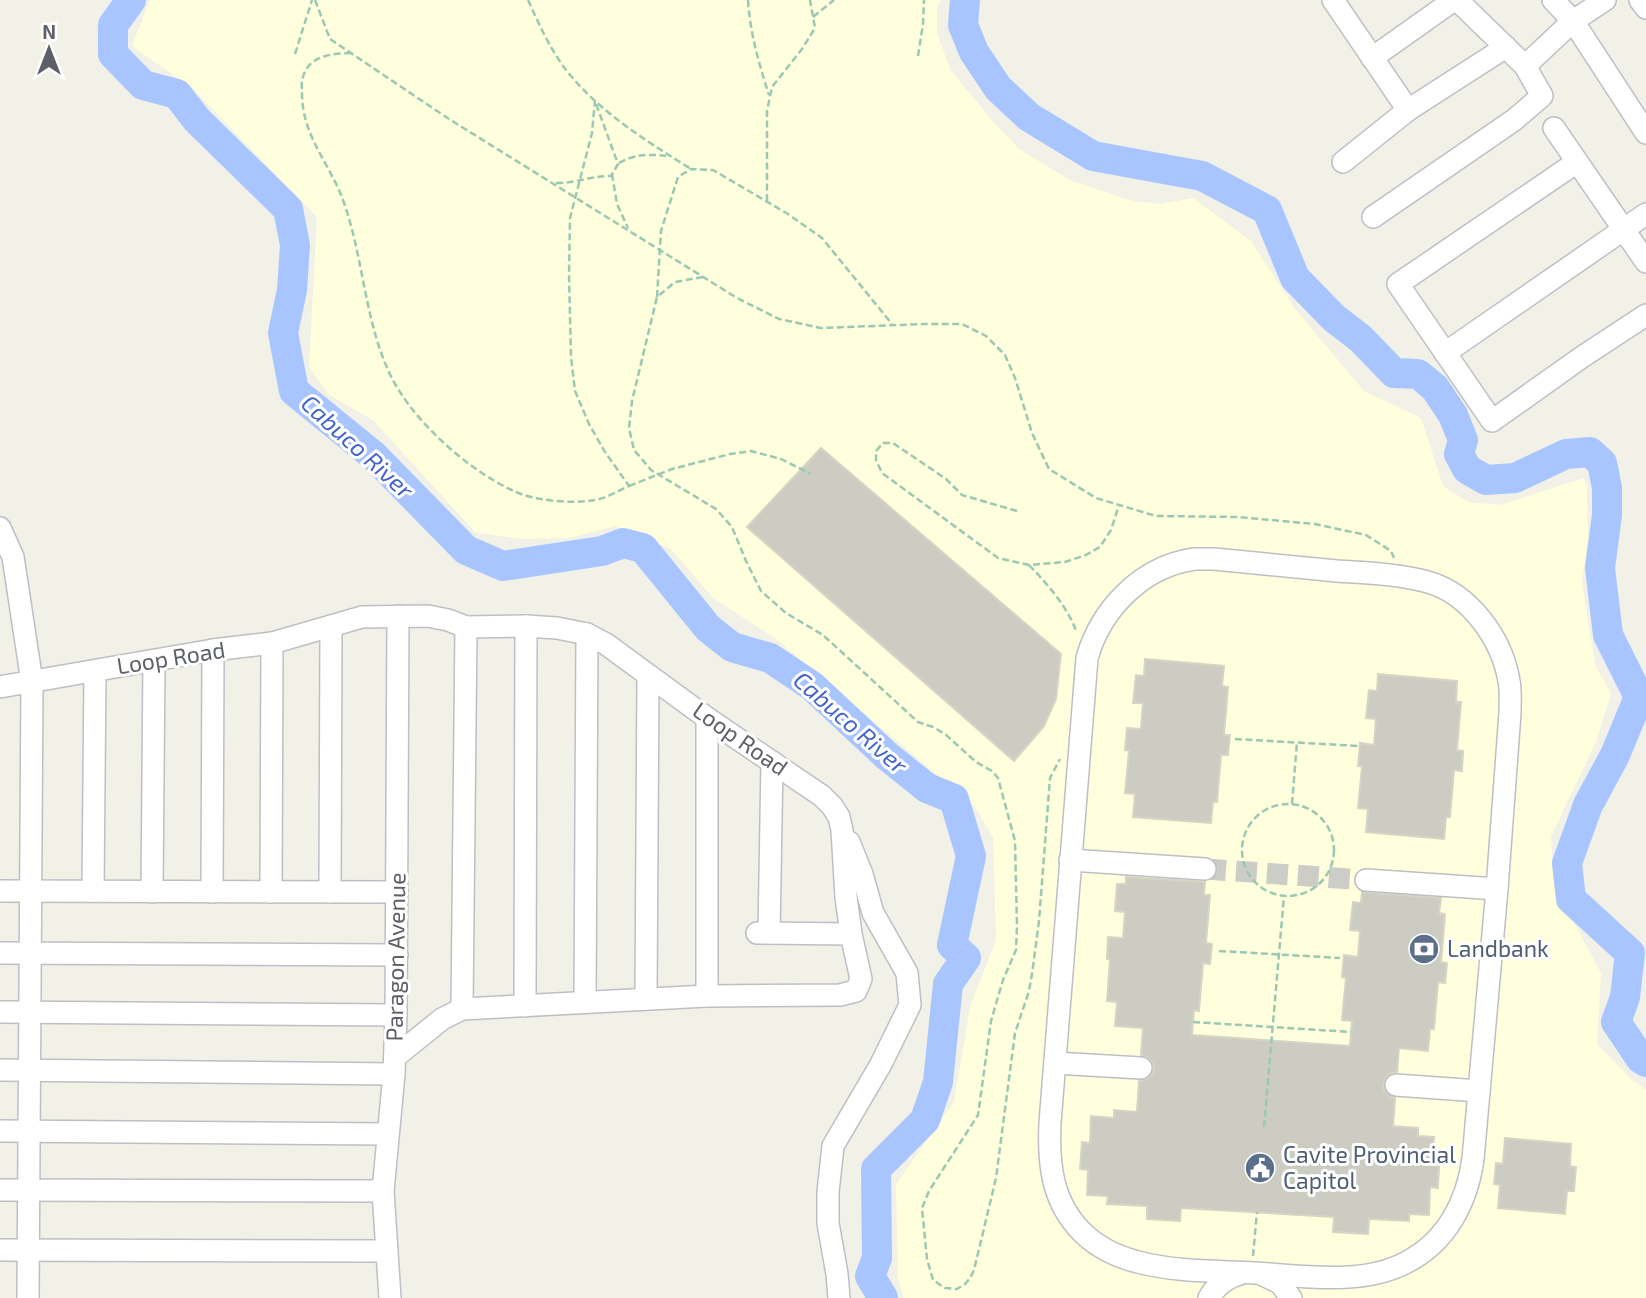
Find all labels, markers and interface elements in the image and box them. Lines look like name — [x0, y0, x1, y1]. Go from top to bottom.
north arrow — [14, 14, 84, 84]
text: N — [42, 20, 56, 43]
water label: Cabuco River — [296, 388, 420, 504]
street label: Loop Road — [115, 635, 227, 679]
water label: Cabuco River — [788, 665, 914, 779]
street label: Loop Road — [688, 695, 793, 781]
street label: Paragon Avenue — [380, 872, 410, 1042]
bank icon: Landbank — [1407, 932, 1441, 966]
place label: Landbank — [1447, 934, 1549, 962]
place label: Cavite Provincial Capitol — [1283, 1140, 1456, 1194]
public building icon: Cavite Provincial Capitol — [1243, 1151, 1277, 1185]

